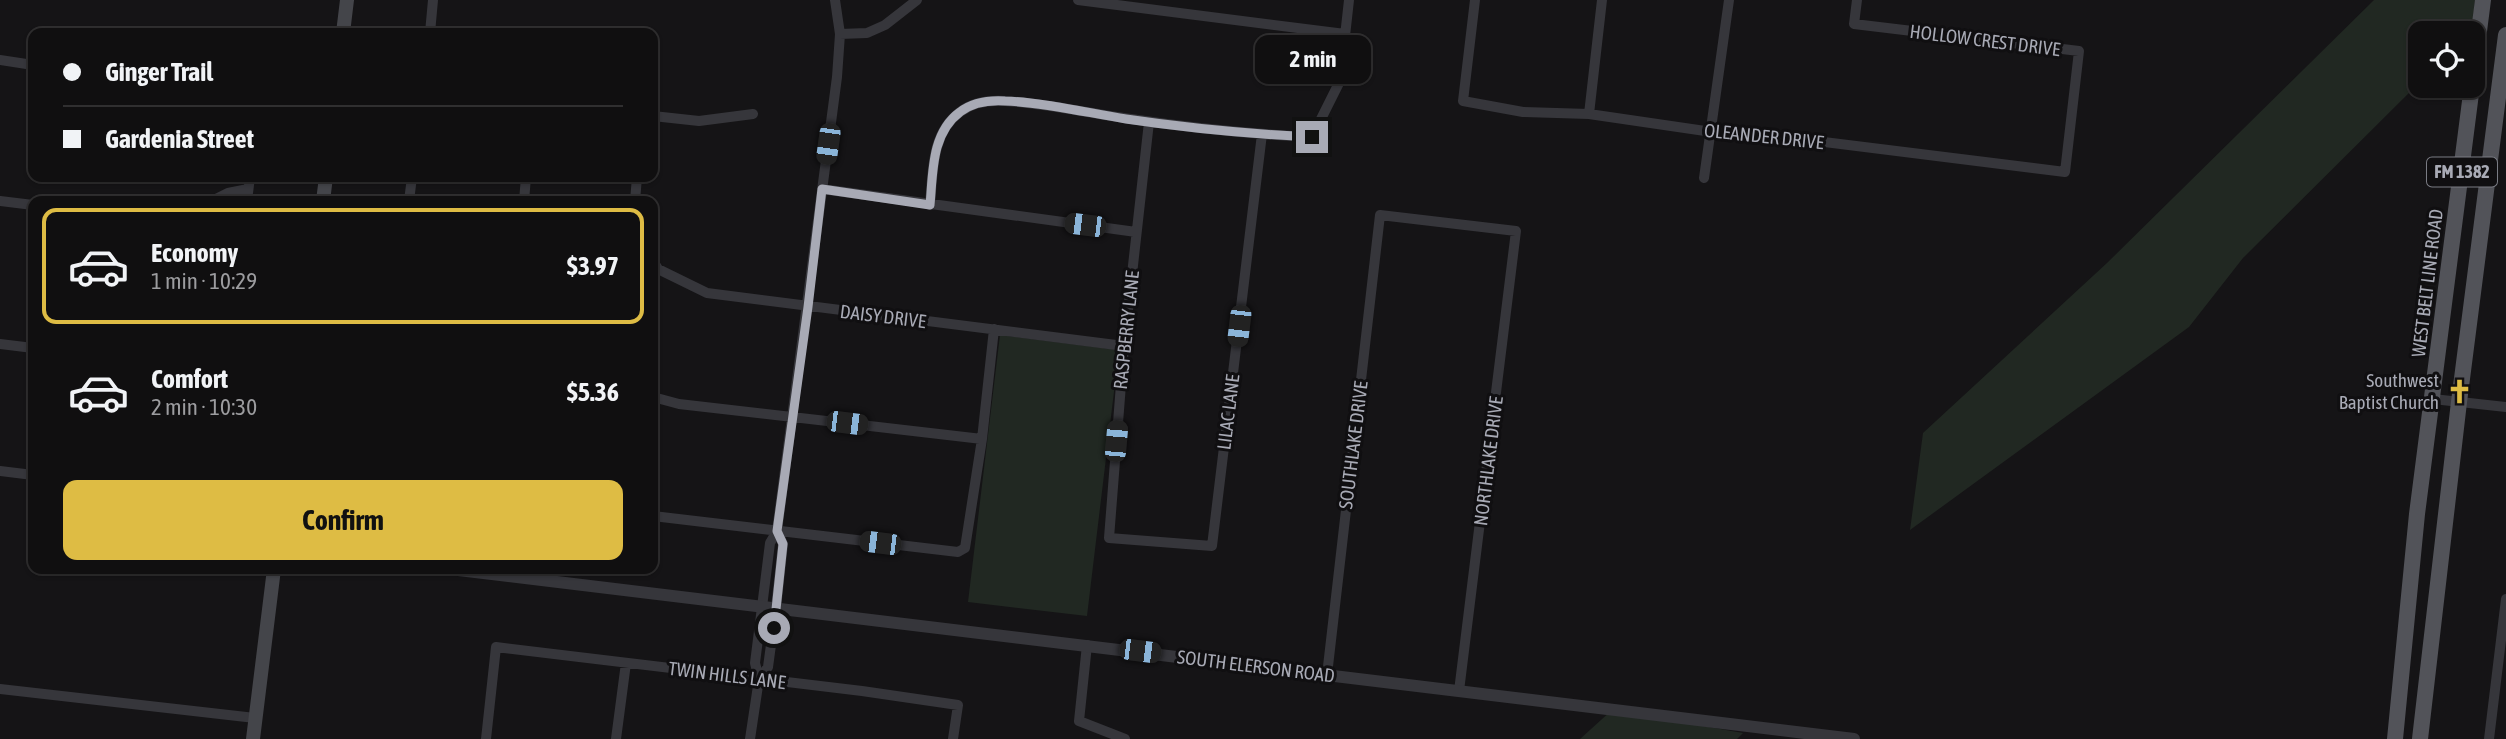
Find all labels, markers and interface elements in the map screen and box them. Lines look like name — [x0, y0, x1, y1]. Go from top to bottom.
street label: HOLLOW CREST DRIVE — [1909, 20, 2061, 60]
map controls — [2408, 21, 2485, 98]
button: locate — [2408, 21, 2485, 98]
callout: 2 min — [1254, 36, 1370, 85]
text: 2 min — [1290, 46, 1336, 72]
text: Ginger Trail — [105, 57, 213, 87]
street label: OLEANDER DRIVE — [1703, 119, 1825, 153]
route end — [1296, 121, 1328, 153]
car — [815, 122, 842, 166]
text: Gardenia Street — [105, 124, 254, 154]
road number: FM 1382 — [2427, 158, 2497, 187]
street label: WEST BELT LINE ROAD — [2407, 208, 2447, 358]
car — [1063, 212, 1108, 238]
icon: car — [67, 235, 130, 298]
text: Economy — [151, 238, 238, 268]
text: $3.97 — [567, 251, 619, 281]
text: 1 min · 10:29 — [151, 268, 257, 294]
street label: RASPBERRY LANE — [1109, 270, 1143, 390]
street label: DAISY DRIVE — [839, 300, 927, 332]
car — [1227, 304, 1252, 348]
icon: car — [67, 361, 130, 424]
text: Comfort — [151, 364, 228, 394]
place label: Southwest Baptist Church — [2339, 369, 2439, 413]
street label: LILAC LANE — [1212, 373, 1244, 451]
text: $5.36 — [567, 377, 619, 407]
church icon: Southwest Baptist Church — [2445, 377, 2473, 405]
street label: SOUTHLAKE DRIVE — [1334, 380, 1372, 510]
text: 2 min · 10:30 — [151, 394, 257, 420]
street label: NORTHLAKE DRIVE — [1469, 395, 1507, 527]
car — [825, 410, 870, 436]
car — [1104, 419, 1129, 463]
button: Confirm — [63, 480, 623, 560]
car — [858, 530, 903, 556]
route start — [758, 612, 790, 644]
car — [1118, 638, 1163, 664]
street label: SOUTH ELERSON ROAD — [1176, 645, 1336, 687]
street label: TWIN HILLS LANE — [667, 657, 787, 693]

